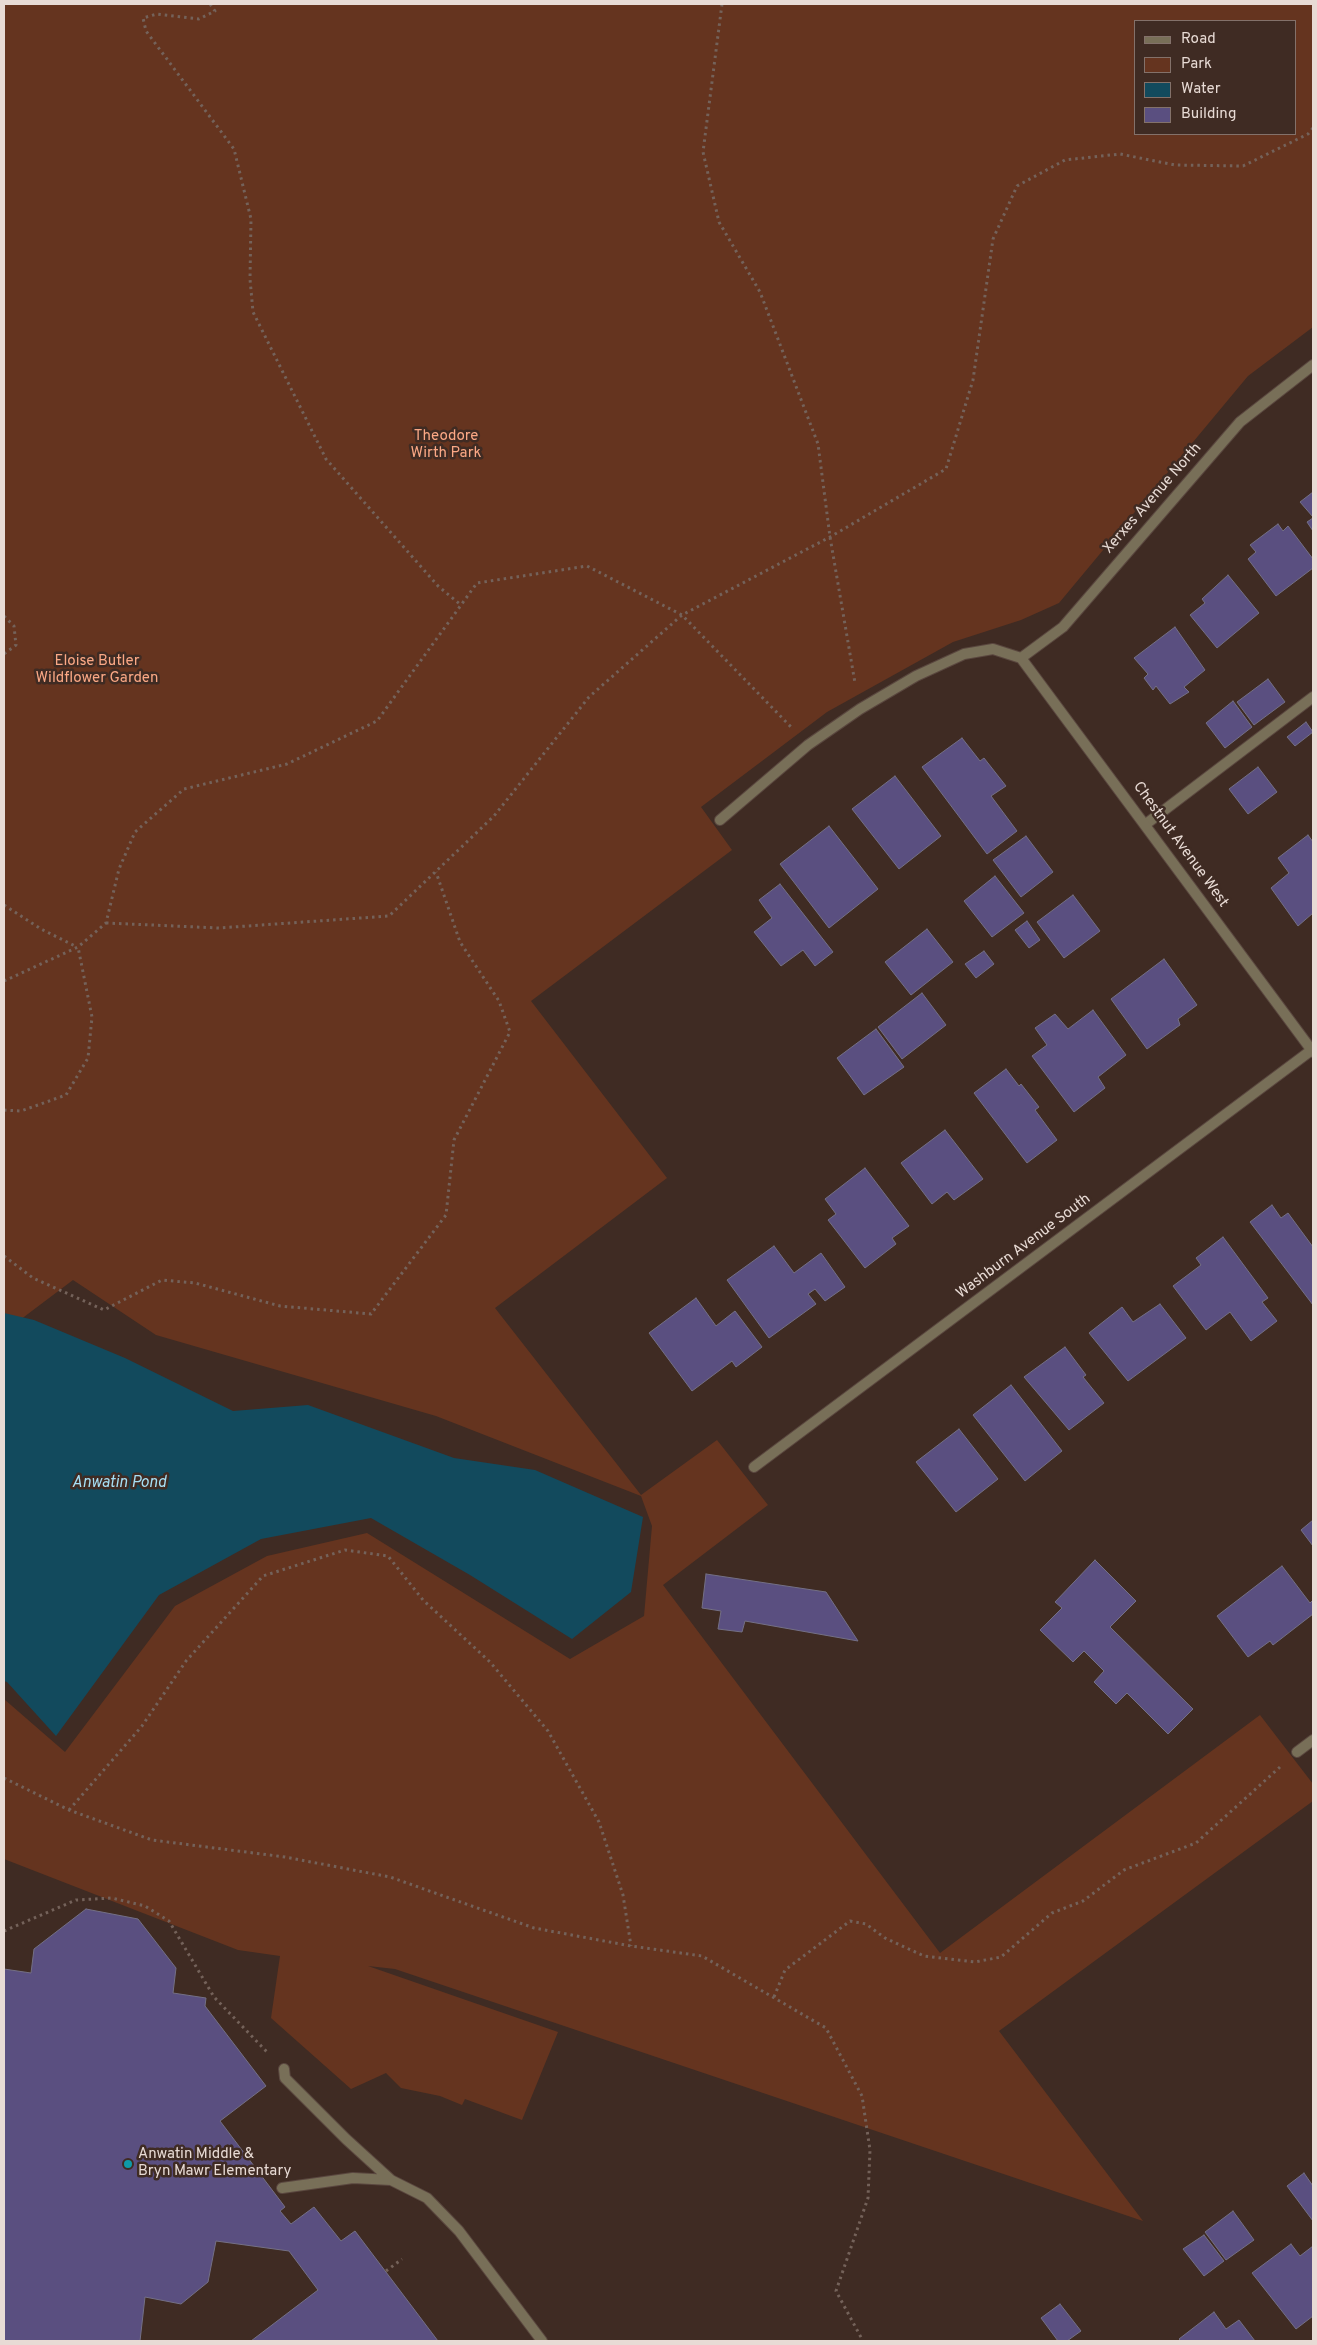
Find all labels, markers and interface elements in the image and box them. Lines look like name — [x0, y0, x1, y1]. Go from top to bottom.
legend — [1134, 20, 1297, 135]
text: Road — [1181, 30, 1216, 49]
text: Park — [1181, 55, 1212, 74]
text: Water — [1181, 80, 1220, 99]
text: Building — [1181, 105, 1236, 124]
park label: Theodore Wirth Park — [411, 428, 481, 463]
street label: Xerxes Avenue North — [1100, 440, 1206, 558]
park label: Eloise Butler Wildflower Garden — [35, 653, 159, 688]
street label: Chestnut Avenue West — [1128, 779, 1232, 911]
street label: Washburn Avenue South — [953, 1191, 1095, 1303]
water label: Anwatin Pond — [72, 1474, 166, 1494]
place label: Anwatin Middle & Bryn Mawr Elementary — [138, 2146, 291, 2181]
marker: Anwatin Middle & Bryn Mawr Elementary — [122, 2158, 134, 2170]

